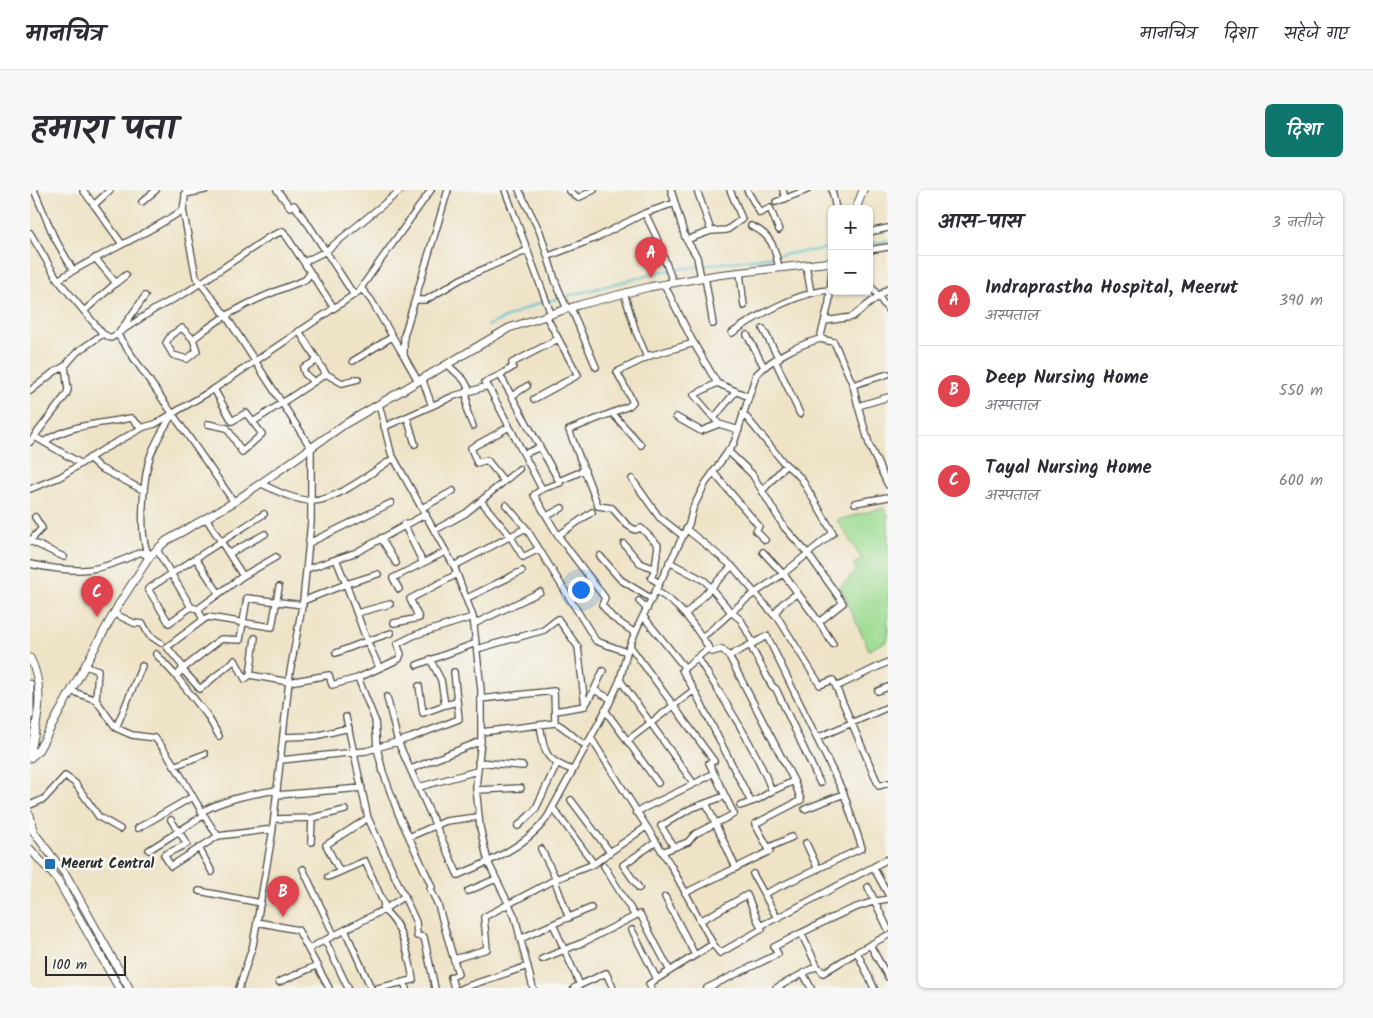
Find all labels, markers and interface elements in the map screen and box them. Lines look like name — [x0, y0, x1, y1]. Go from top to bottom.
text: मानचित्र — [25, 15, 104, 54]
text: मानचित्र — [1140, 20, 1196, 49]
text: दिशा — [1224, 20, 1256, 49]
text: सहेजे गए — [1284, 20, 1348, 49]
text: हमारा पता — [30, 102, 176, 158]
button: दिशा — [1265, 104, 1343, 157]
map controls — [828, 205, 873, 295]
button: + — [828, 205, 873, 250]
text: आस-पास — [938, 206, 1022, 239]
text: 3 नतीजे — [1272, 210, 1323, 235]
pin: A — [635, 237, 667, 278]
button: − — [828, 250, 873, 295]
text: Indraprastha Hospital, Meerut — [985, 273, 1238, 303]
text: A — [949, 288, 959, 313]
text: 390 m — [1279, 288, 1323, 313]
text: अस्पताल — [985, 303, 1039, 328]
text: Deep Nursing Home — [985, 363, 1149, 393]
text: B — [949, 378, 959, 403]
text: 550 m — [1279, 378, 1323, 403]
text: अस्पताल — [985, 393, 1039, 418]
text: Tayal Nursing Home — [985, 453, 1152, 483]
text: C — [949, 468, 959, 493]
text: 600 m — [1279, 468, 1323, 493]
text: अस्पताल — [985, 483, 1039, 508]
pin: C — [81, 576, 113, 617]
your location — [568, 577, 594, 603]
place label: Meerut Central — [61, 853, 155, 875]
marker: Meerut Central — [43, 857, 57, 871]
pin: B — [267, 876, 299, 917]
scale bar — [45, 953, 126, 976]
text: 100 m — [52, 954, 87, 976]

